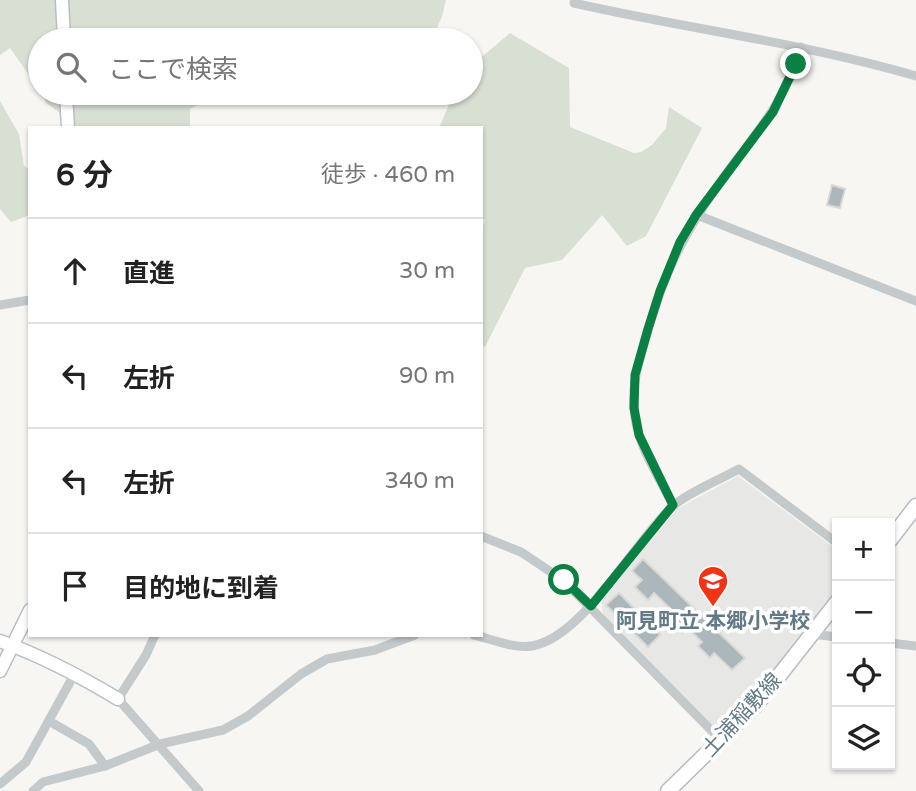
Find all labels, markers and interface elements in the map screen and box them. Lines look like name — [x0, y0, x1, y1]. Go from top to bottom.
search box — [28, 28, 483, 105]
icon: search — [52, 48, 90, 86]
route end — [780, 48, 811, 79]
text: ここで検索 — [108, 54, 238, 85]
text: 6 分 — [56, 157, 113, 194]
text: 徒歩 · 460 m — [321, 161, 455, 189]
icon: ahead — [56, 252, 94, 290]
text: 30 m — [399, 257, 455, 285]
text: 直進 — [123, 258, 175, 289]
icon: left — [56, 357, 94, 395]
text: 90 m — [399, 362, 455, 390]
text: 左折 — [123, 363, 175, 394]
icon: left — [56, 462, 94, 500]
text: 340 m — [385, 467, 455, 495]
text: 左折 — [123, 468, 175, 499]
map controls — [832, 518, 895, 770]
button: + — [832, 518, 895, 581]
route start — [548, 564, 579, 595]
school or university icon: 阿見町立 本郷小学校 — [696, 564, 730, 608]
icon: arrive — [56, 567, 94, 605]
text: 目的地に到着 — [123, 573, 279, 604]
button: − — [832, 581, 895, 644]
place label: 阿見町立 本郷小学校 — [616, 609, 810, 634]
button: locate — [832, 644, 895, 707]
street label: 土浦稲敷線 — [697, 668, 787, 762]
button: layers — [832, 707, 895, 770]

